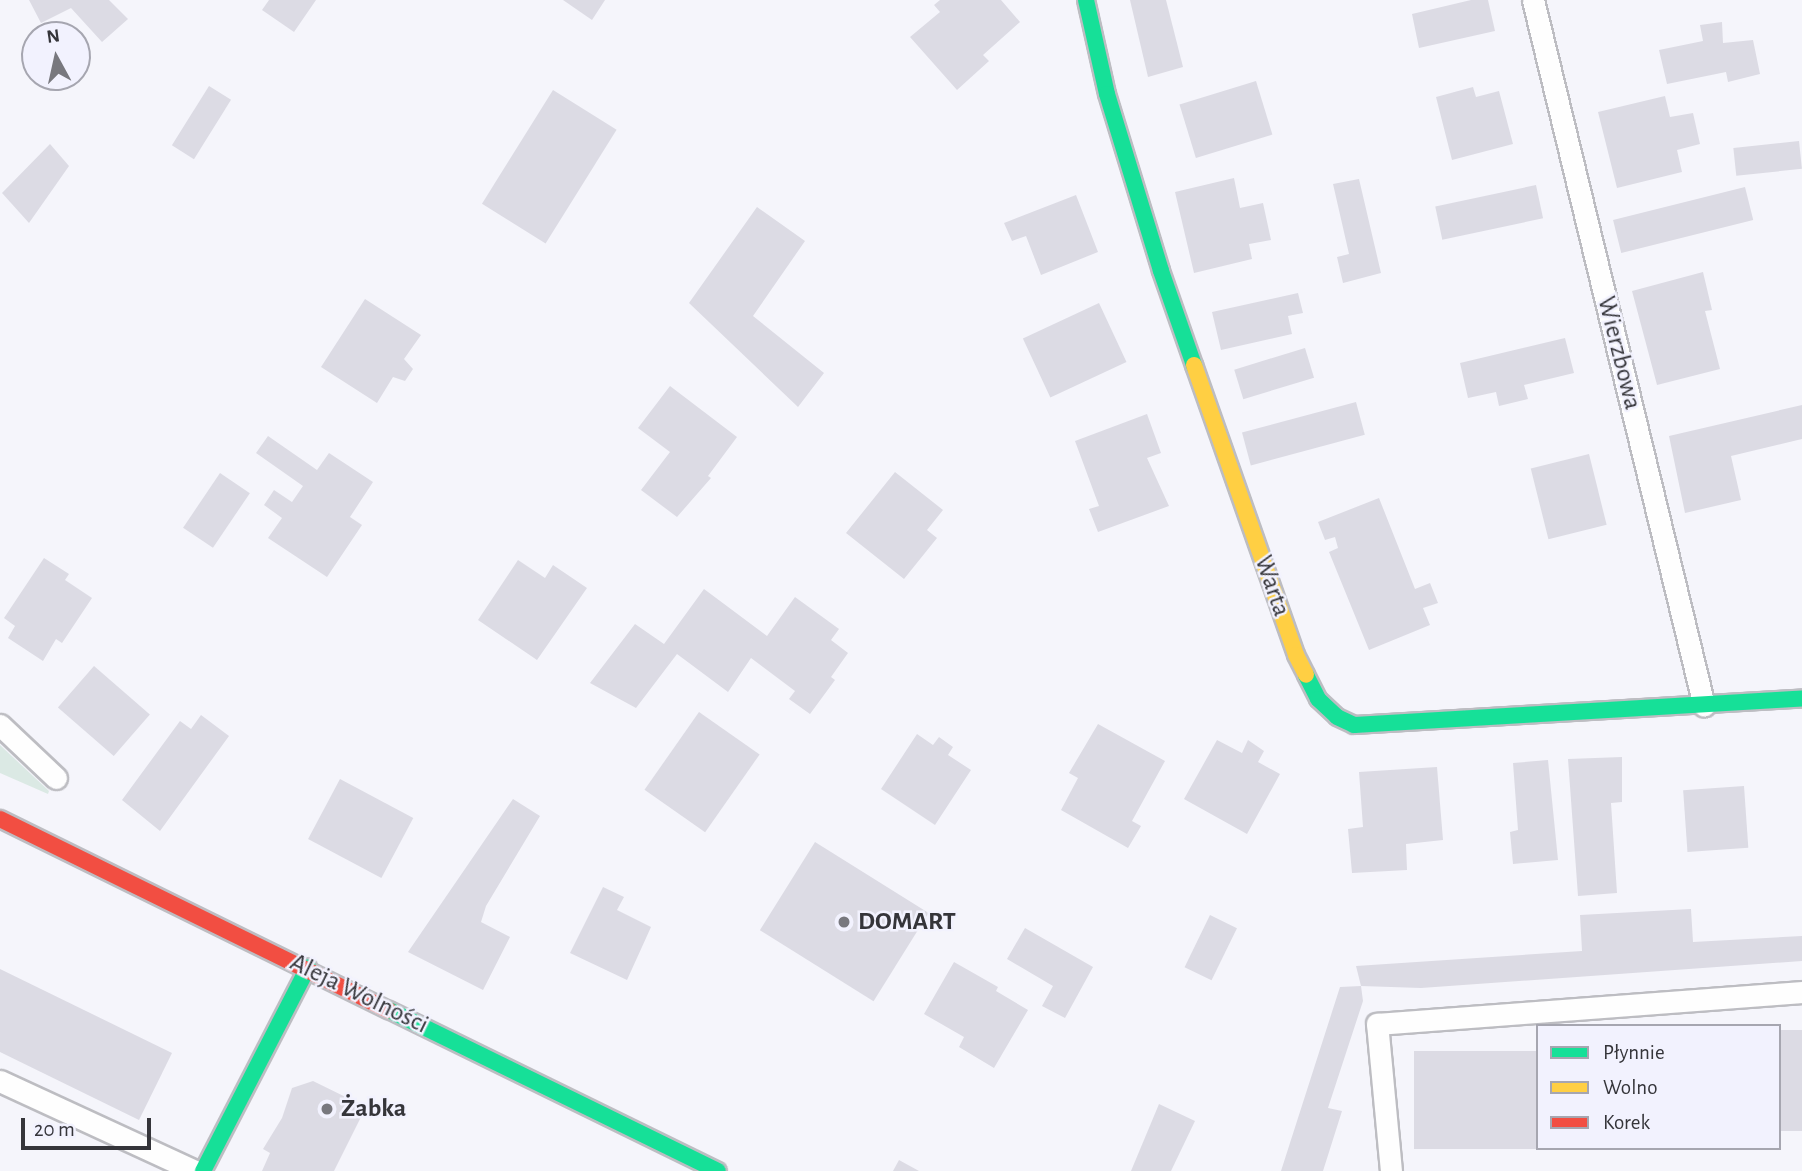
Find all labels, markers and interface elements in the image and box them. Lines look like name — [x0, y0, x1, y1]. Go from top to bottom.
north arrow — [21, 21, 91, 91]
text: N — [45, 26, 61, 47]
street label: Wierzbowa — [1590, 293, 1648, 413]
street label: Warta — [1247, 551, 1297, 621]
place label: DOMART — [858, 906, 956, 938]
marker: DOMART — [836, 914, 852, 930]
street label: Aleja Wolności — [285, 947, 433, 1041]
legend — [1536, 1024, 1781, 1150]
text: Płynnie — [1603, 1042, 1665, 1063]
text: Wolno — [1603, 1077, 1657, 1098]
place label: Żabka — [341, 1093, 406, 1125]
marker: Żabka — [319, 1101, 335, 1117]
scale bar — [24, 1104, 154, 1148]
text: Korek — [1603, 1112, 1650, 1133]
text: 20 m — [34, 1119, 75, 1140]

